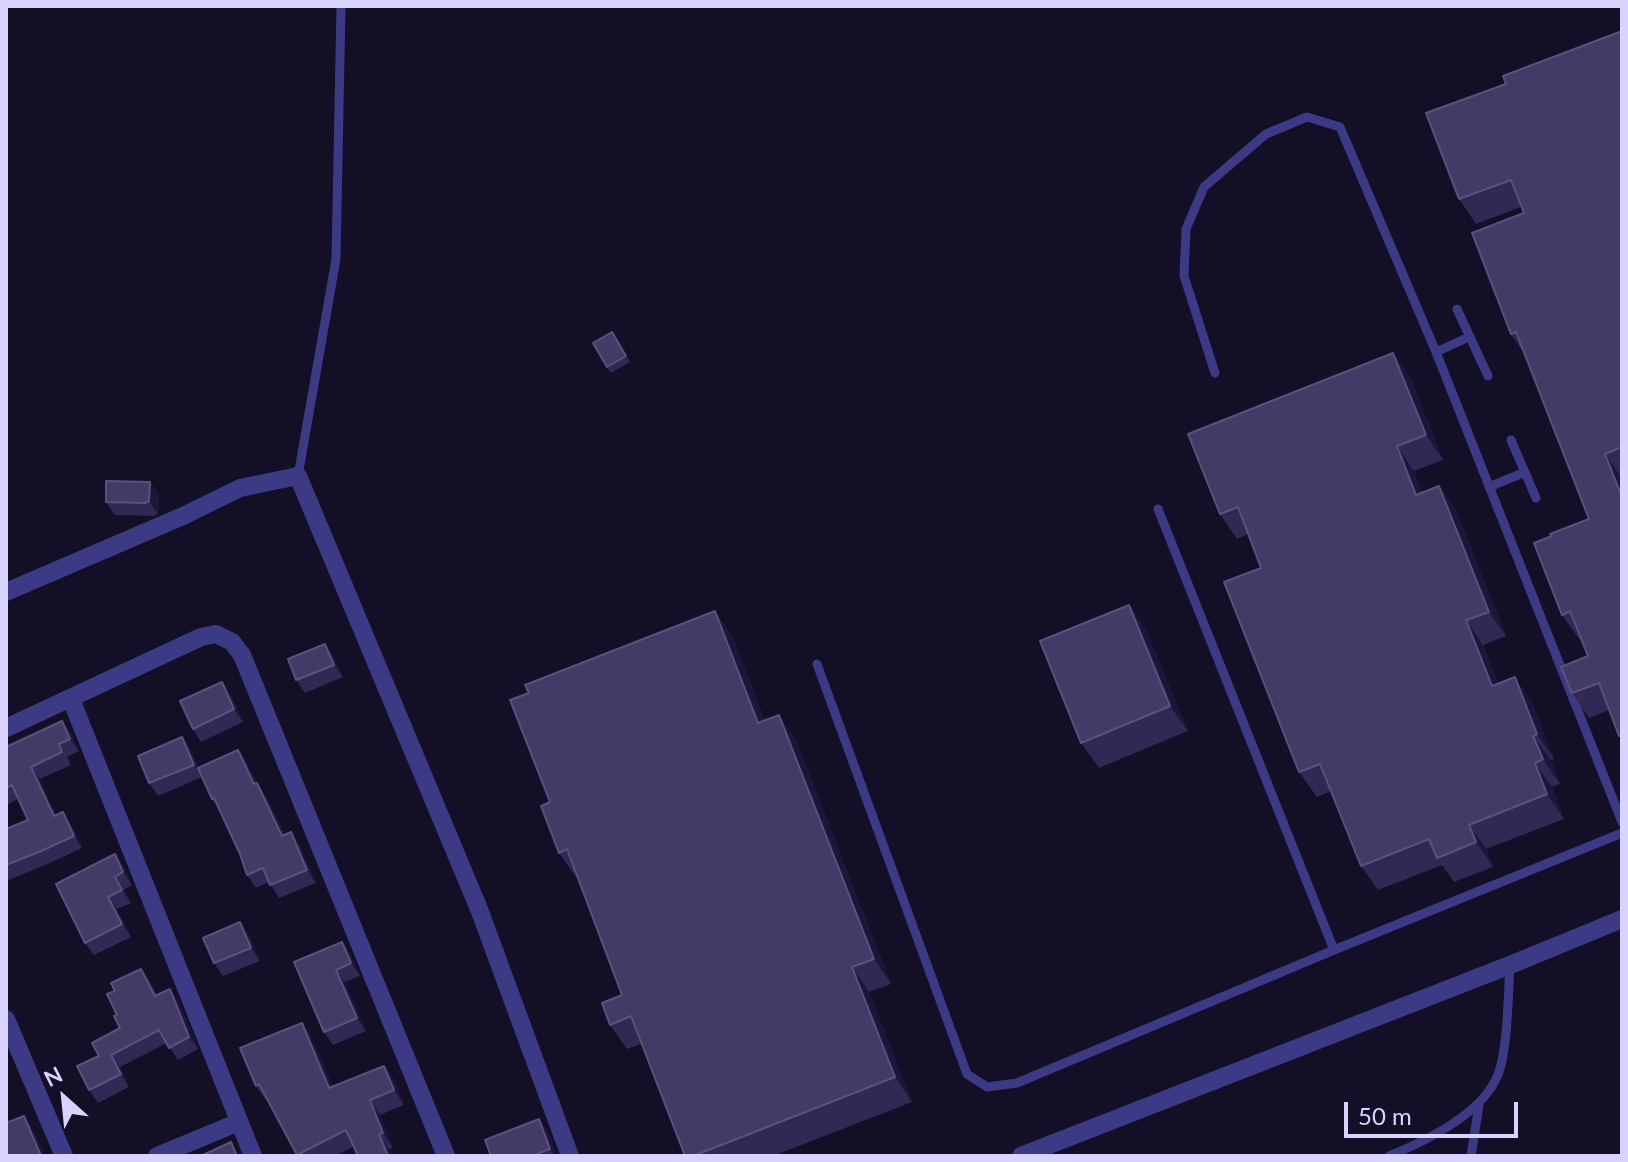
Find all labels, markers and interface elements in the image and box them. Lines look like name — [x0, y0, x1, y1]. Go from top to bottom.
north arrow — [24, 1058, 104, 1138]
text: N — [39, 1060, 67, 1092]
scale bar — [1348, 1086, 1522, 1136]
text: 50 m — [1358, 1101, 1412, 1130]

